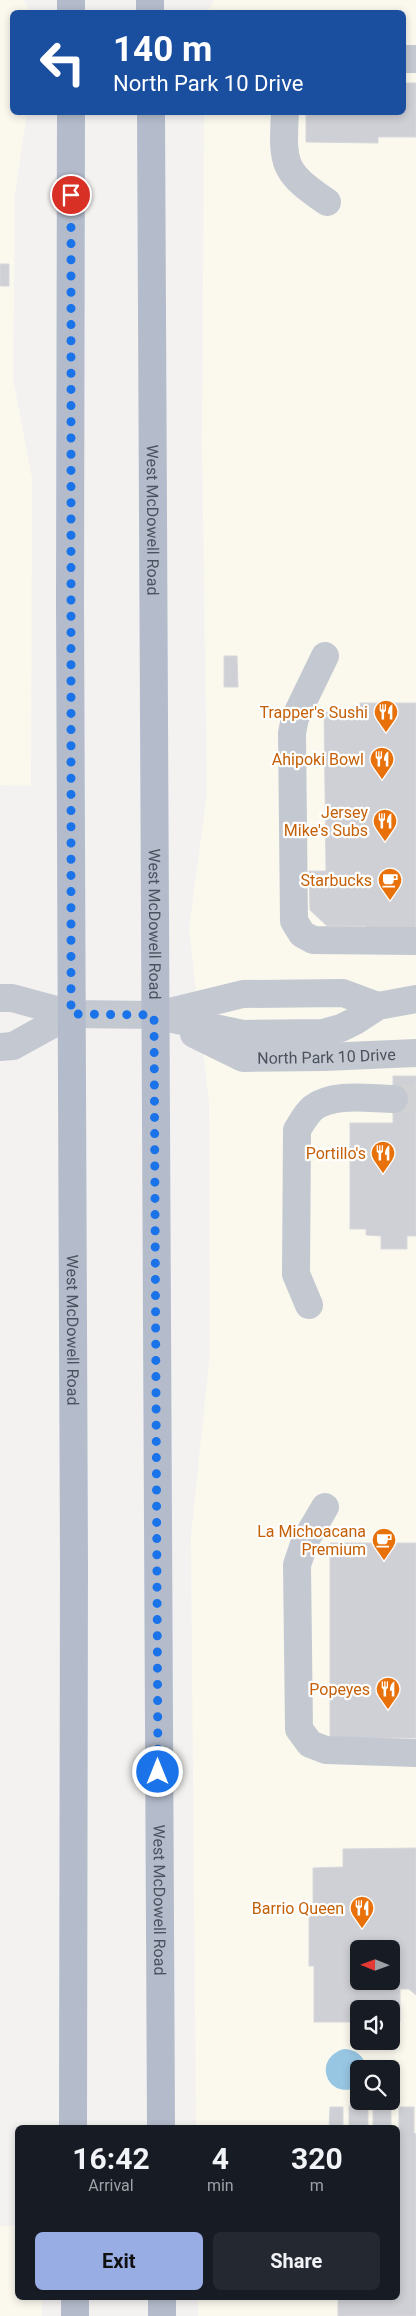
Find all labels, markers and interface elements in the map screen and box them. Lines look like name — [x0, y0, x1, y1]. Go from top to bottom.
text: 140 m — [113, 29, 212, 70]
icon: left — [30, 30, 95, 95]
text: North Park 10 Drive — [113, 71, 303, 96]
pin — [50, 174, 92, 216]
icon: arrive — [57, 181, 85, 209]
street label: West McDowell Road — [143, 445, 162, 595]
restaurant icon: Trapper's Sushi — [373, 699, 399, 733]
place label: Trapper's Sushi — [260, 703, 368, 722]
restaurant icon: Ahipoki Bowl — [369, 746, 395, 780]
place label: Ahipoki Bowl — [272, 750, 364, 769]
place label: Jersey Mike's Subs — [284, 803, 368, 840]
restaurant icon: Jersey Mike's Subs — [372, 808, 398, 842]
street label: West McDowell Road — [145, 849, 164, 999]
cafe icon: Starbucks — [377, 867, 403, 901]
place label: Starbucks — [301, 871, 372, 890]
street label: North Park 10 Drive — [257, 1045, 396, 1068]
restaurant icon: Portillo's — [370, 1140, 396, 1174]
place label: Portillo's — [306, 1144, 366, 1163]
street label: West McDowell Road — [63, 1255, 82, 1405]
place label: La Michoacana Premium — [257, 1522, 366, 1559]
cafe icon: La Michoacana Premium — [371, 1527, 397, 1561]
restaurant icon: Popeyes — [375, 1676, 401, 1710]
place label: Popeyes — [309, 1680, 370, 1699]
position arrow — [131, 1745, 183, 1797]
street label: West McDowell Road — [149, 1825, 169, 1975]
restaurant icon: Barrio Queen — [349, 1895, 375, 1929]
place label: Barrio Queen — [252, 1899, 344, 1918]
north arrow — [350, 1940, 400, 1990]
map controls — [350, 1940, 400, 2110]
button: sound — [350, 2000, 400, 2050]
button: search — [350, 2060, 400, 2110]
text: 16:42 — [72, 2141, 150, 2176]
text: 4 — [212, 2141, 229, 2176]
text: 320 — [291, 2141, 343, 2176]
text: Arrival — [88, 2176, 134, 2195]
text: min — [207, 2176, 234, 2195]
text: m — [310, 2176, 324, 2195]
button: Exit — [35, 2232, 203, 2290]
button: Share — [213, 2232, 380, 2290]

